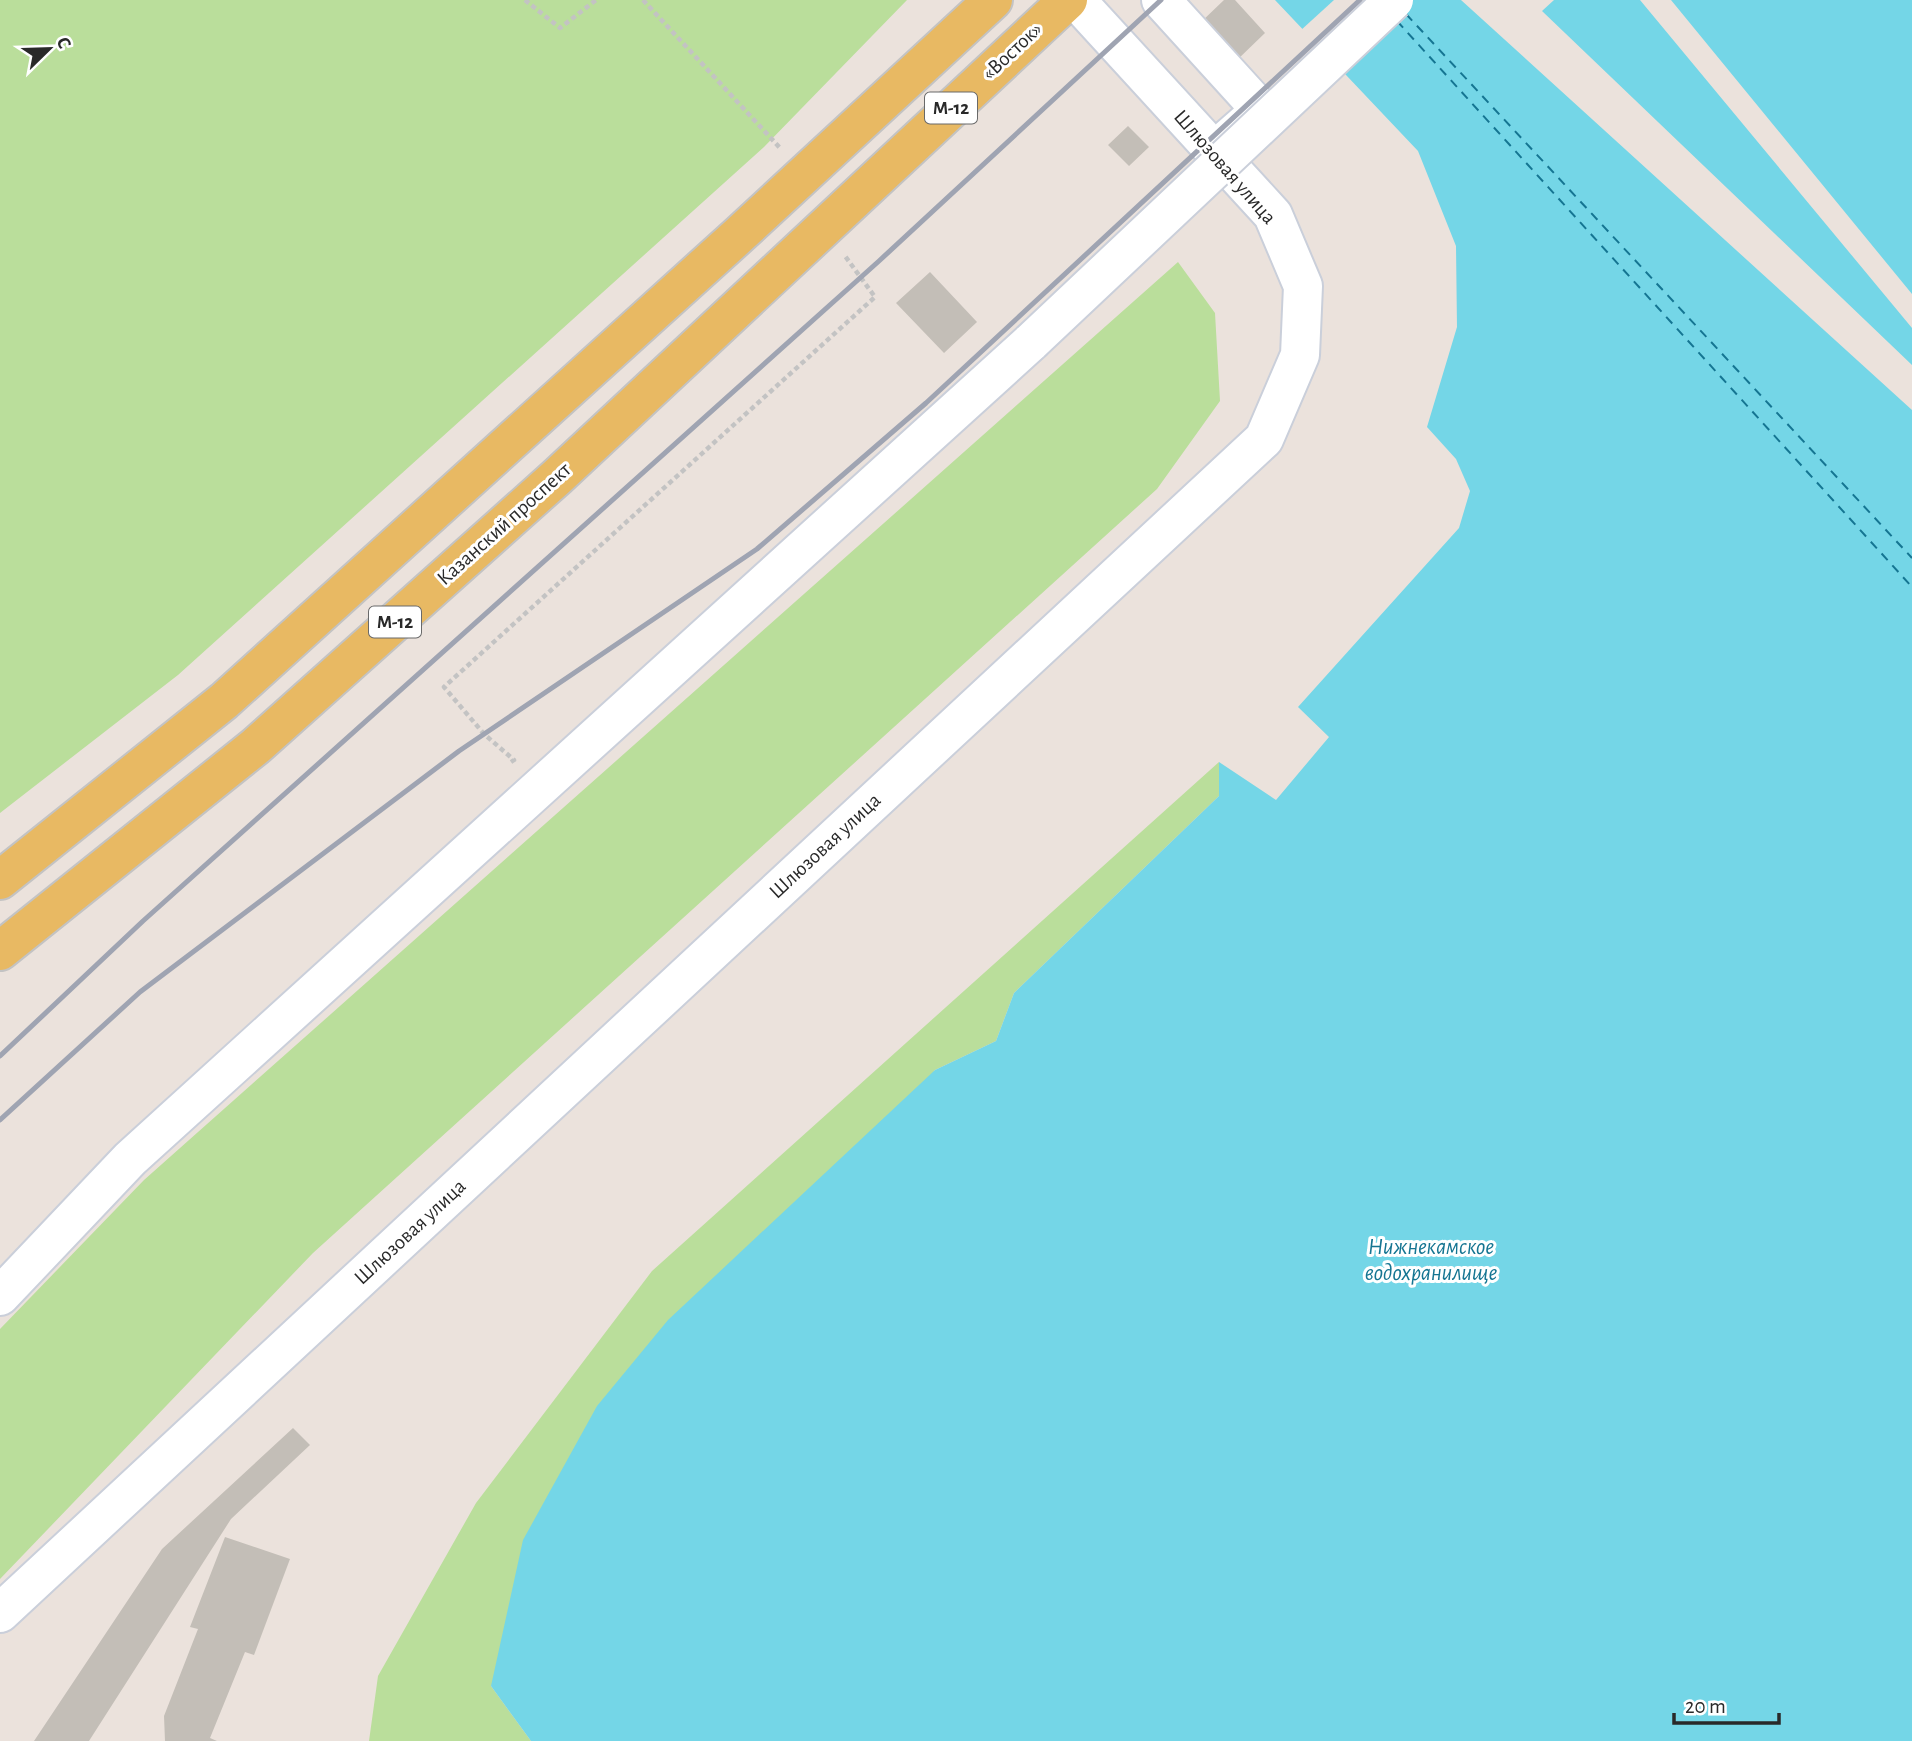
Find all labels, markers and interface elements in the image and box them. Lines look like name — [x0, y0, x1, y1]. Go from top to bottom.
north arrow — [14, 14, 84, 84]
street label: «Восток» — [978, 18, 1046, 84]
text: С — [52, 34, 74, 51]
road number: М-12 — [925, 92, 977, 124]
street label: Шлюзовая улица — [1170, 106, 1280, 229]
street label: Казанский проспект — [433, 458, 575, 589]
road number: М-12 — [369, 607, 421, 638]
street label: Шлюзовая улица — [765, 789, 885, 903]
street label: Шлюзовая улица — [350, 1175, 470, 1289]
water label: Нижнекамское водохранилище — [1365, 1236, 1497, 1285]
scale bar — [1674, 1682, 1779, 1726]
text: 20 m — [1685, 1696, 1726, 1717]

